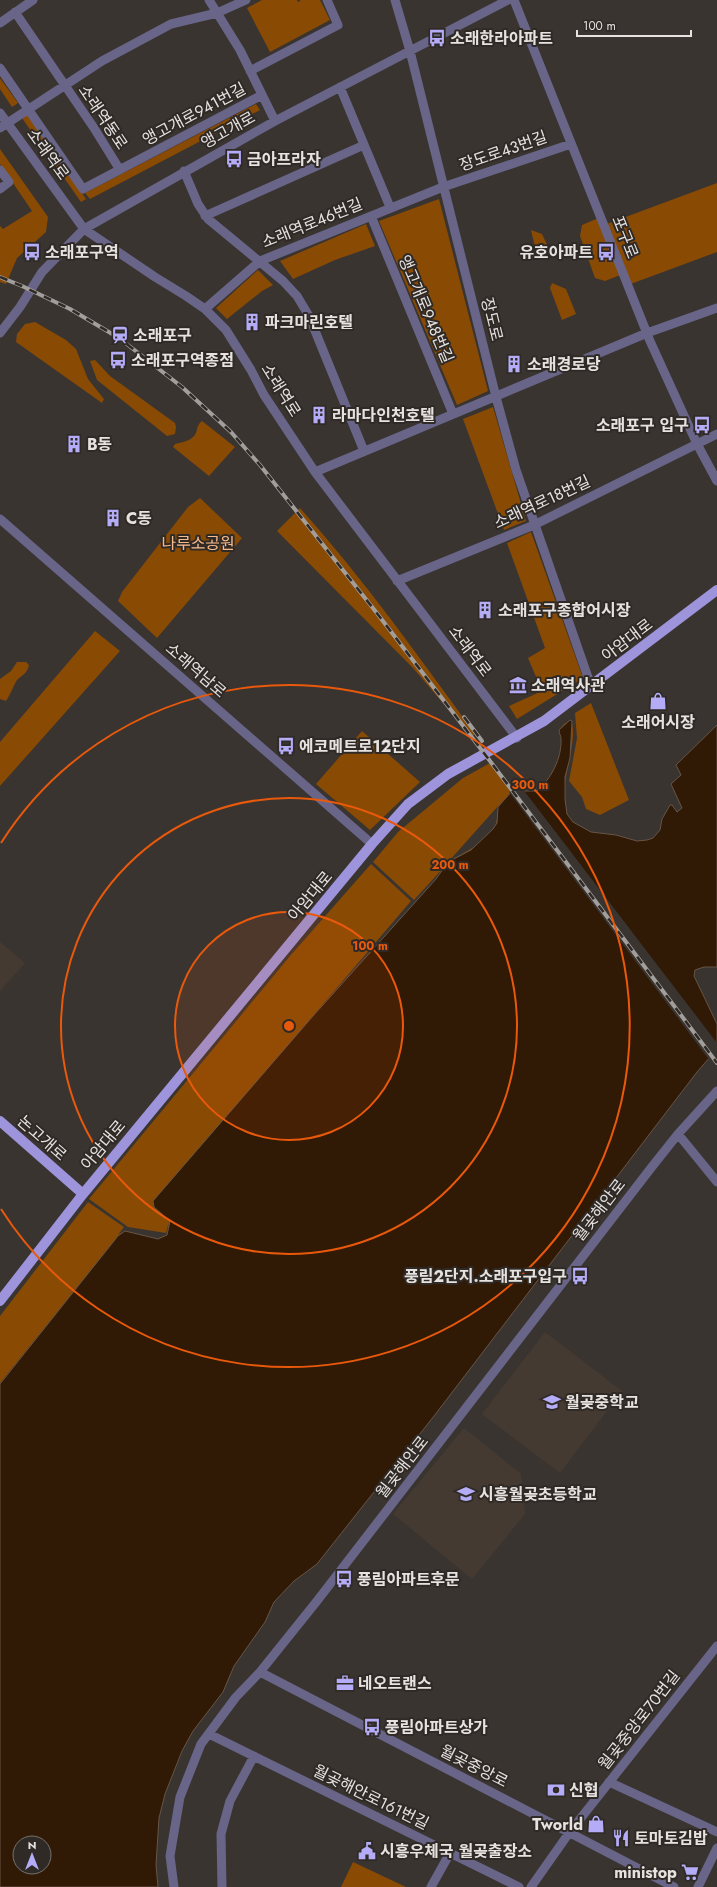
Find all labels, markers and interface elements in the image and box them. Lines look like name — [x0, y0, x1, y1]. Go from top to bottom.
scale bar — [577, 12, 691, 38]
text: 100 m — [583, 17, 616, 35]
place label: 소래한라아파트 — [450, 27, 553, 50]
bus stop icon: 소래한라아파트 — [427, 28, 447, 48]
street label: 앵고개로941번길 — [139, 79, 249, 149]
street label: 소래역동로 — [73, 80, 133, 154]
street label: 앵고개로 — [198, 107, 258, 153]
street label: 소래역로 — [21, 123, 75, 185]
street label: 장도로43번길 — [456, 125, 550, 177]
place label: 금아프라자 — [247, 148, 321, 171]
bus stop icon: 금아프라자 — [224, 149, 244, 169]
street label: 소래역로46번길 — [258, 192, 366, 254]
street label: 포구로 — [606, 212, 644, 262]
place label: 소래포구역 — [45, 241, 119, 264]
place label: 유호아파트 — [519, 241, 593, 264]
bus stop icon: 소래포구역 — [22, 242, 42, 262]
bus stop icon: 유호아파트 — [596, 242, 616, 262]
street label: 앵고개로948번길 — [393, 251, 459, 367]
street label: 장도로 — [475, 295, 509, 343]
place label: 파크마린호텔 — [265, 311, 353, 334]
building icon: 파크마린호텔 — [242, 312, 262, 332]
place label: 소래포구 — [133, 324, 192, 347]
station icon: 소래포구 — [110, 325, 130, 345]
place label: 소래포구역종점 — [131, 349, 234, 372]
bus stop icon: 소래포구역종점 — [108, 350, 128, 370]
place label: 소래경로당 — [527, 353, 601, 376]
building icon: 소래경로당 — [504, 354, 524, 374]
street label: 소래역로 — [256, 359, 306, 421]
place label: 라마다인천호텔 — [332, 404, 435, 427]
building icon: 라마다인천호텔 — [309, 405, 329, 425]
place label: 소래포구 입구 — [596, 414, 689, 437]
bus stop icon: 소래포구 입구 — [692, 415, 712, 435]
place label: B동 — [87, 433, 112, 456]
building icon: B동 — [64, 434, 84, 454]
street label: 소래역로18번길 — [490, 470, 594, 534]
place label: C동 — [126, 507, 152, 530]
building icon: C동 — [103, 508, 123, 528]
park label: 나루소공원 — [161, 532, 235, 555]
place label: 소래포구종합어시장 — [498, 599, 631, 622]
building icon: 소래포구종합어시장 — [475, 600, 495, 620]
street label: 아암대로 — [597, 613, 658, 667]
street label: 소래역로 — [443, 621, 497, 682]
street label: 소래역남로 — [161, 637, 232, 703]
place label: 소래역사관 — [531, 674, 605, 697]
museum icon: 소래역사관 — [508, 675, 528, 695]
shop icon: 소래어시장 — [648, 691, 668, 711]
place label: 소래어시장 — [621, 711, 695, 734]
place label: 에코메트로12단지 — [299, 735, 421, 758]
bus stop icon: 에코메트로12단지 — [276, 736, 296, 756]
text: 300 m — [512, 776, 549, 794]
text: 200 m — [431, 856, 469, 874]
street label: 아암대로 — [282, 866, 338, 926]
text: 100 m — [352, 937, 388, 955]
centre of rings — [282, 1019, 296, 1033]
street label: 논고개로 — [12, 1110, 72, 1166]
street label: 아암대로 — [75, 1115, 131, 1175]
street label: 월곶해안로 — [567, 1174, 631, 1246]
place label: 풍림2단지.소래포구입구 — [404, 1265, 567, 1288]
bus stop icon: 풍림2단지.소래포구입구 — [570, 1266, 590, 1286]
place label: 월곶중학교 — [565, 1391, 639, 1414]
school or university icon: 월곶중학교 — [542, 1392, 562, 1412]
street label: 월곶해안로 — [370, 1431, 434, 1503]
place label: 시흥월곶초등학교 — [479, 1483, 597, 1506]
school or university icon: 시흥월곶초등학교 — [456, 1484, 476, 1504]
place label: 풍림아파트후문 — [357, 1568, 460, 1591]
bus stop icon: 풍림아파트후문 — [334, 1569, 354, 1589]
street label: 월곶중앙로70번길 — [593, 1665, 685, 1775]
place label: 네오트랜스 — [358, 1672, 432, 1695]
office icon: 네오트랜스 — [335, 1673, 355, 1693]
place label: 풍림아파트상가 — [385, 1716, 488, 1739]
bus stop icon: 풍림아파트상가 — [362, 1717, 382, 1737]
street label: 월곶중앙로 — [436, 1739, 512, 1793]
street label: 월곶해안로161번길 — [309, 1759, 433, 1835]
place label: 신협 — [569, 1779, 598, 1802]
bank icon: 신협 — [546, 1780, 566, 1800]
place label: Tworld — [532, 1813, 583, 1836]
shop icon: Tworld — [586, 1814, 606, 1834]
place label: 토마토김밥 — [634, 1827, 708, 1850]
restaurant icon: 토마토김밥 — [611, 1828, 631, 1848]
north arrow — [12, 1835, 52, 1875]
text: N — [28, 1837, 36, 1853]
place label: 시흥우체국 월곶출장소 — [380, 1840, 532, 1863]
public building icon: 시흥우체국 월곶출장소 — [357, 1841, 377, 1861]
place label: ministop — [614, 1861, 677, 1884]
supermarket icon: ministop — [680, 1862, 700, 1882]

